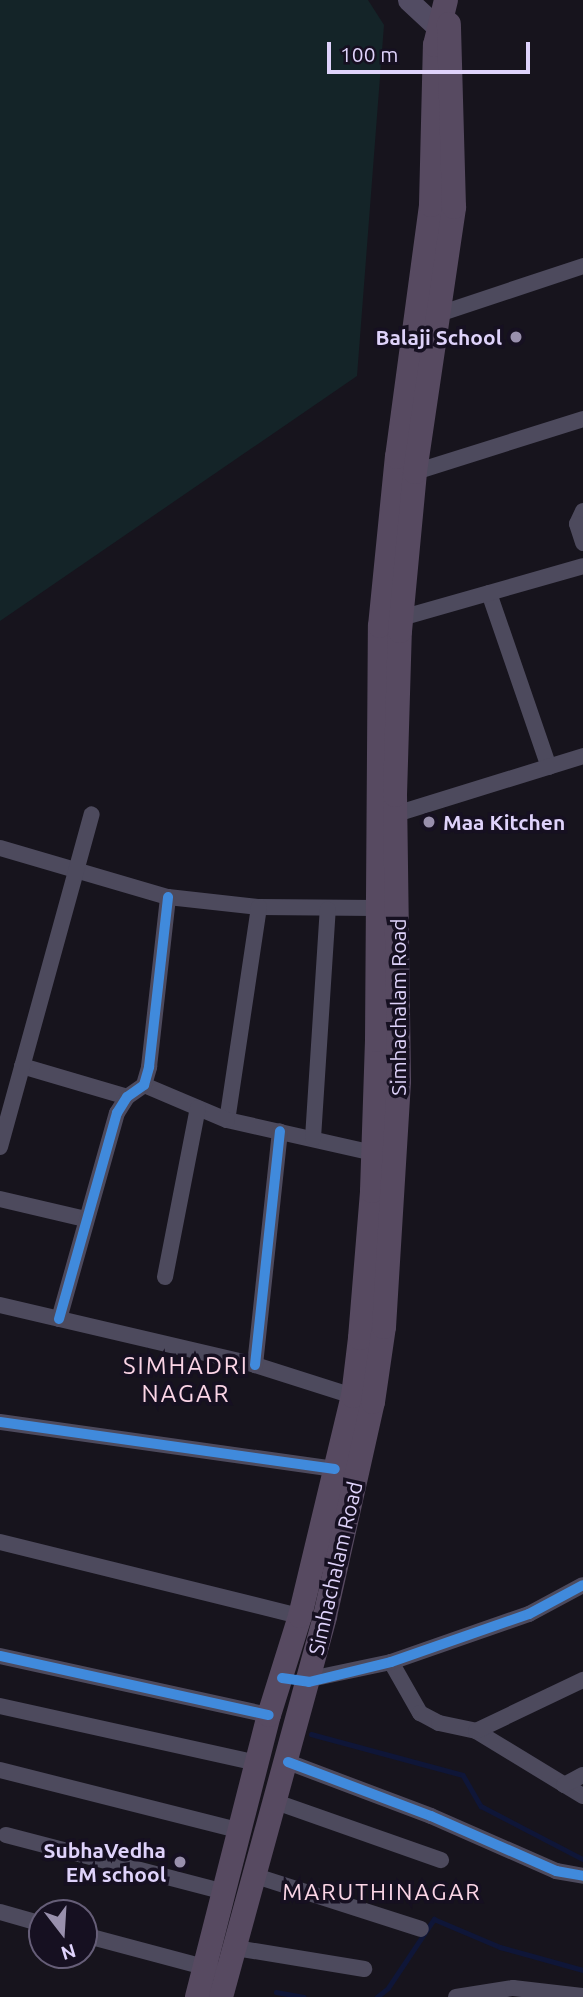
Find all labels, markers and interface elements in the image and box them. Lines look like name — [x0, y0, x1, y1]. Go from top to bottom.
scale bar — [331, 28, 534, 72]
text: 100 m — [340, 42, 398, 66]
place label: Balaji School — [375, 324, 502, 350]
marker: Balaji School — [508, 329, 524, 345]
place label: Maa Kitchen — [443, 809, 565, 835]
marker: Maa Kitchen — [421, 814, 437, 830]
street label: Simhachalam Road — [385, 918, 411, 1096]
district label: SIMHADRI NAGAR — [124, 1352, 248, 1408]
street label: Simhachalam Road — [303, 1479, 367, 1657]
place label: SubhaVedha EM school — [44, 1837, 166, 1887]
marker: SubhaVedha EM school — [172, 1854, 188, 1870]
district label: MARUTHINAGAR — [284, 1878, 480, 1906]
north arrow — [28, 1899, 98, 1969]
text: N — [59, 1940, 79, 1965]

